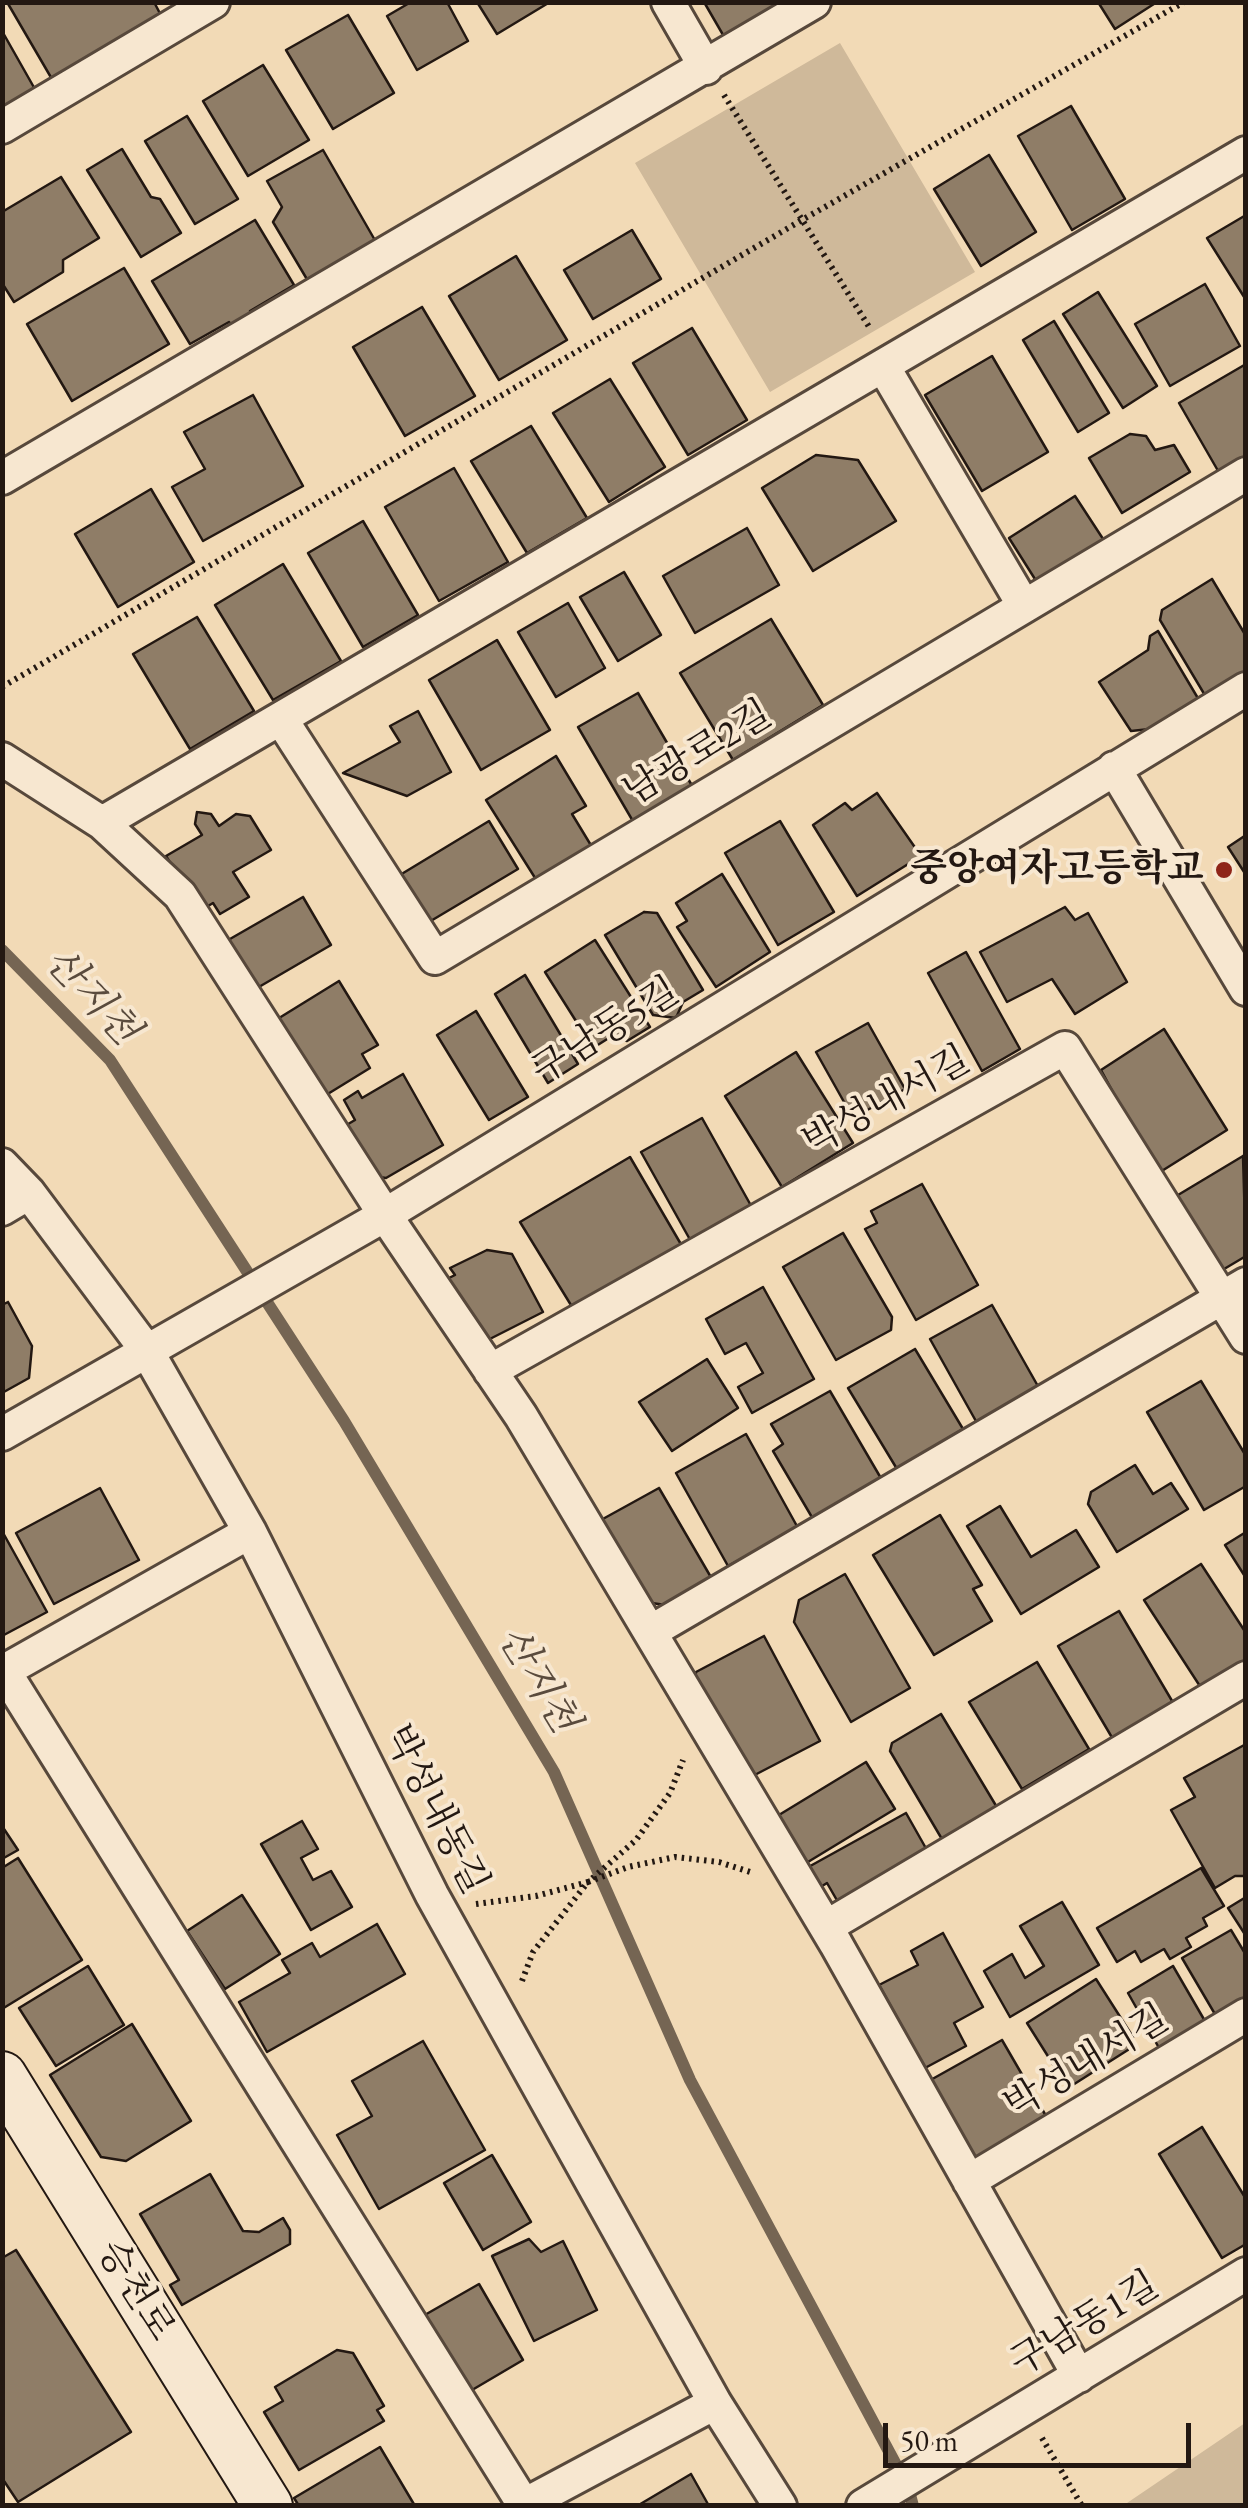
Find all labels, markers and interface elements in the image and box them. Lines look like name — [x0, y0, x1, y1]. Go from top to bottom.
street label: 남광로2길 — [616, 692, 780, 816]
place label: 중앙여자고등학교 — [910, 847, 1204, 893]
marker: 중앙여자고등학교 — [1213, 859, 1235, 881]
water label: 산지천 — [34, 938, 148, 1056]
street label: 구남동5길 — [524, 969, 688, 1095]
street label: 박성내서길 — [796, 1038, 978, 1166]
water label: 산지천 — [487, 1618, 587, 1742]
street label: 박성내동길 — [373, 1718, 497, 1902]
street label: 박성내서길 — [997, 1996, 1177, 2130]
street label: 승천로 — [86, 2232, 184, 2350]
street label: 구남동1길 — [1003, 2263, 1167, 2387]
scale bar — [888, 2403, 1196, 2465]
text: 50 m — [900, 2421, 958, 2460]

